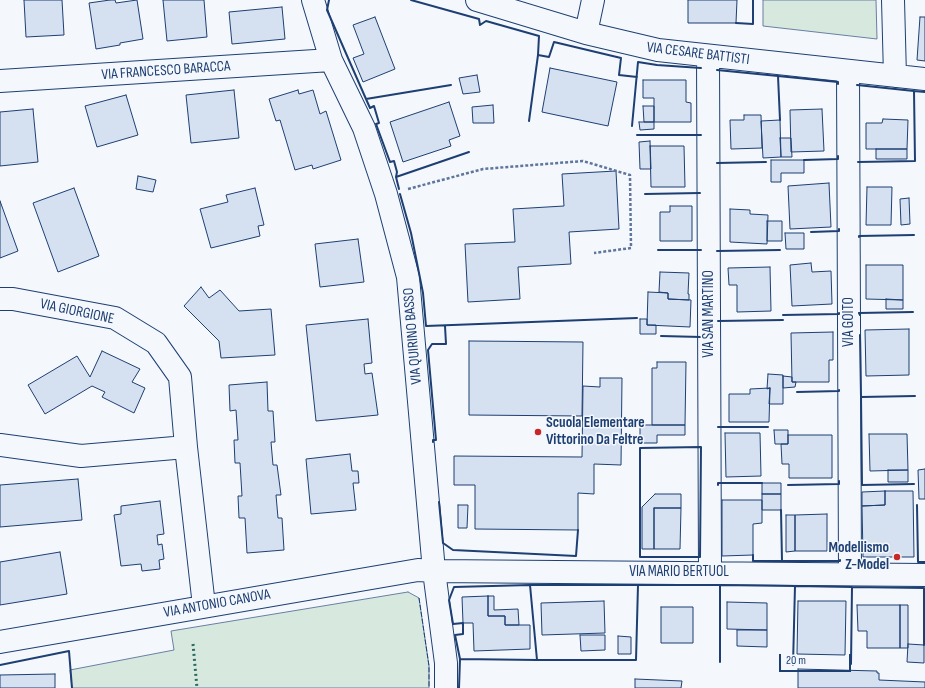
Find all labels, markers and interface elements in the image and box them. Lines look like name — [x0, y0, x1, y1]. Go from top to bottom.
street label: VIA CESARE BATTISTI — [646, 39, 750, 69]
street label: VIA FRANCESCO BARACCA — [101, 58, 231, 84]
street label: VIA SAN MARTINO — [700, 270, 718, 358]
street label: VIA QUIRINO BASSO — [400, 287, 426, 385]
street label: VIA GIORGIONE — [38, 295, 116, 329]
street label: VIA GOITO — [840, 297, 858, 347]
place label: Scuola Elementare Vittorino Da Feltre — [546, 414, 645, 449]
marker: Scuola Elementare Vittorino Da Feltre — [533, 427, 543, 437]
place label: Modellismo Z-Model — [828, 539, 889, 574]
marker: Modellismo Z-Model — [892, 552, 902, 562]
street label: VIA MARIO BERTUOL — [629, 563, 729, 581]
street label: VIA ANTONIO CANOVA — [162, 586, 272, 622]
scale bar — [781, 646, 853, 672]
text: 20 m — [786, 653, 806, 668]

